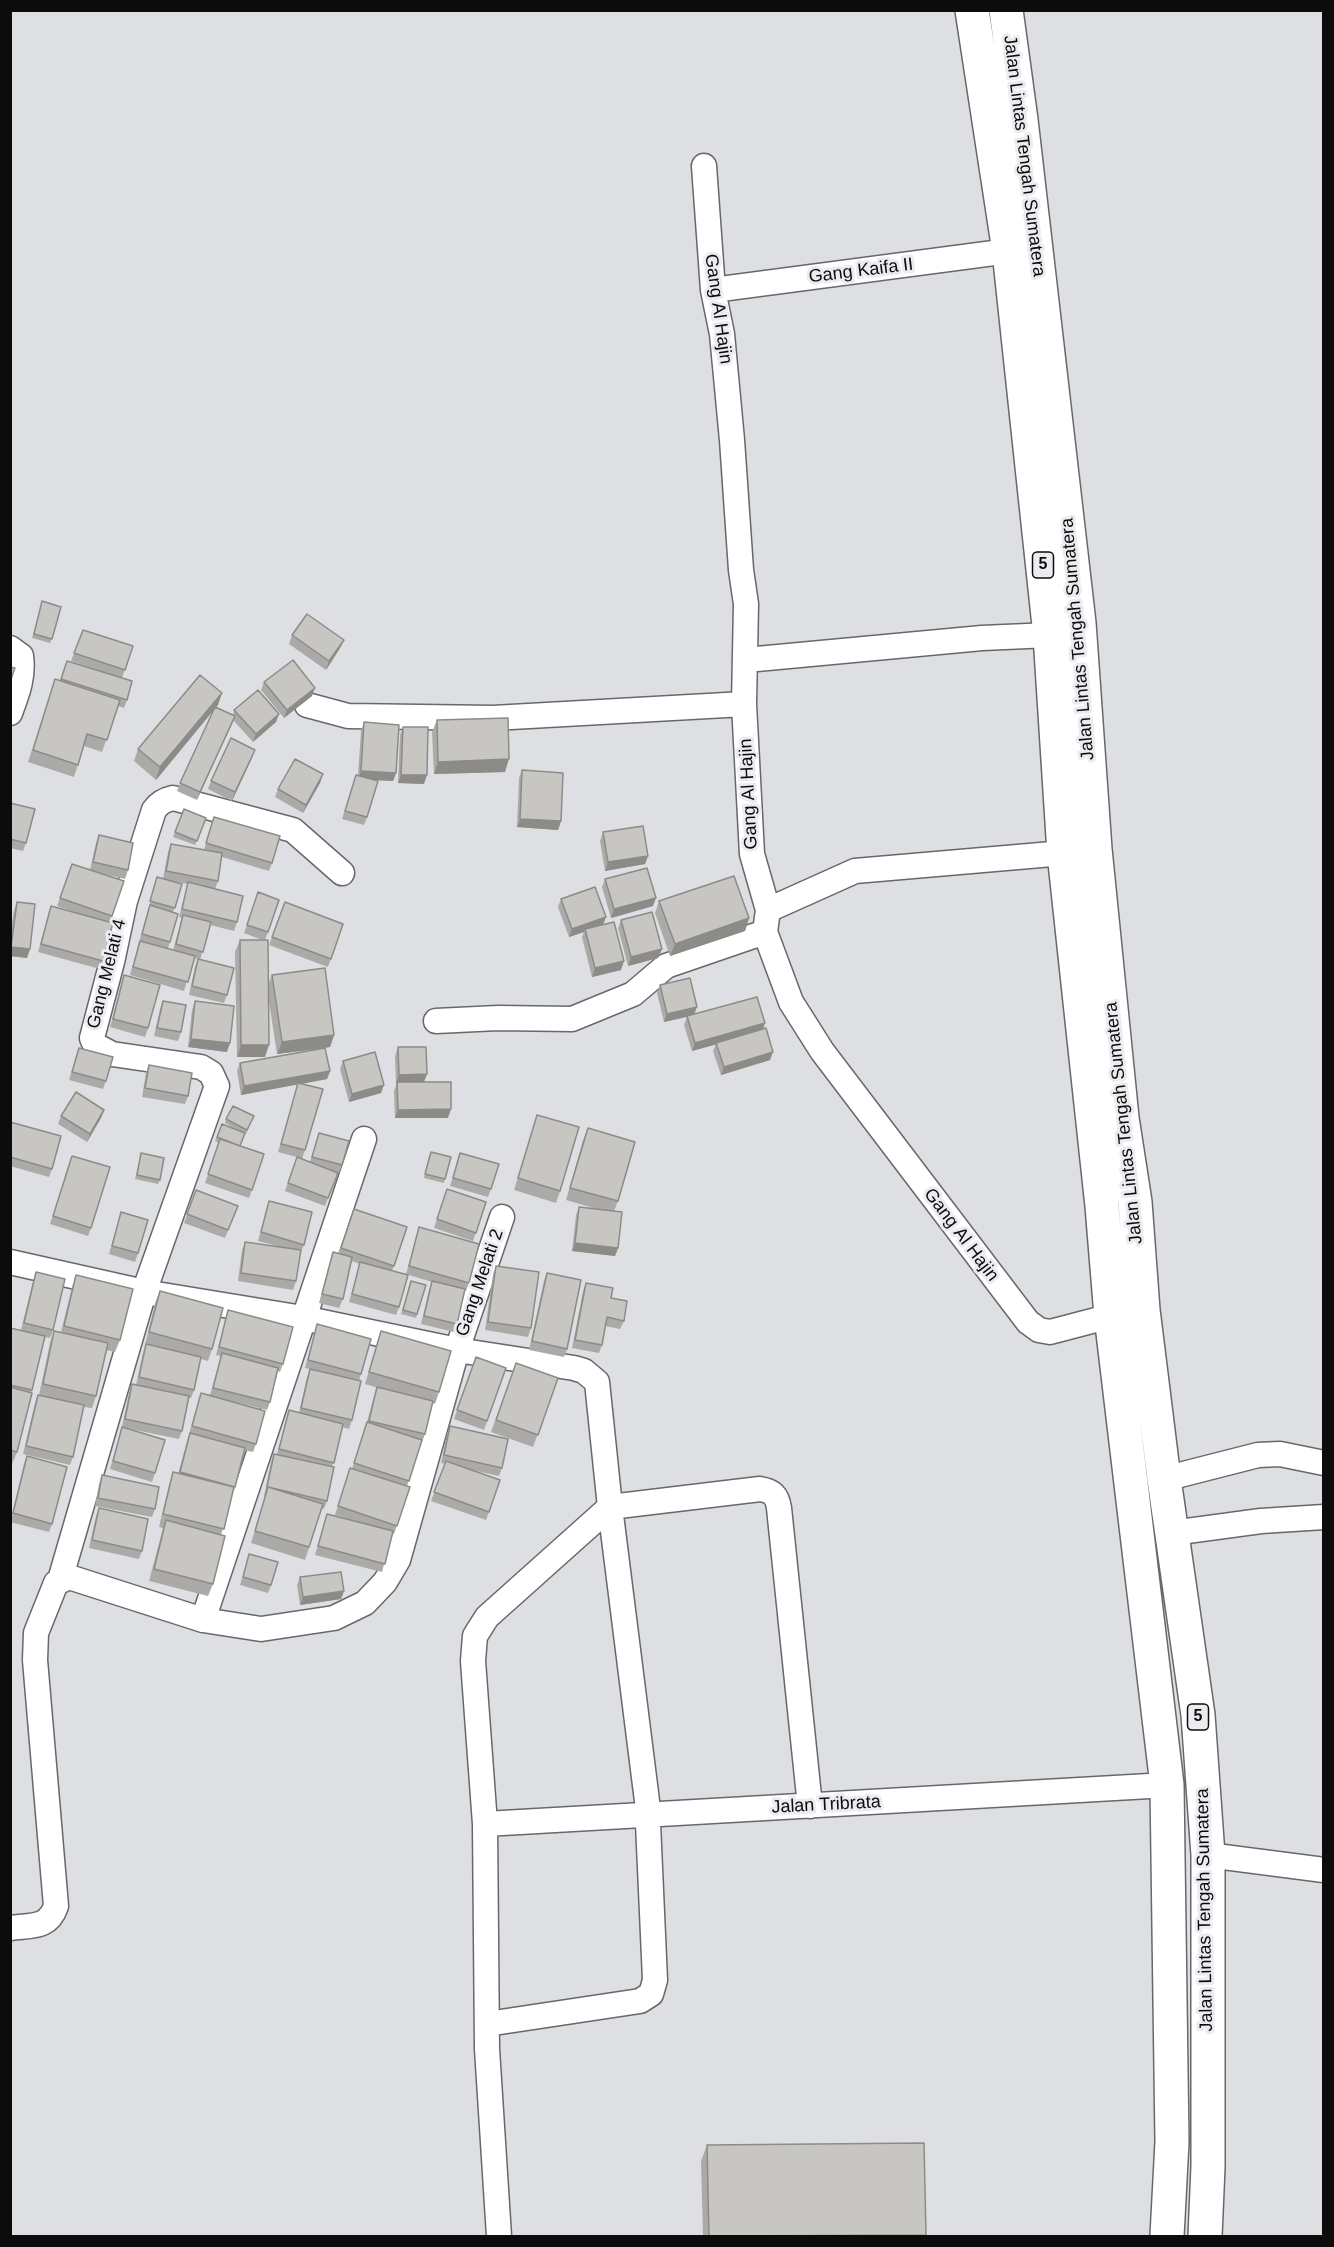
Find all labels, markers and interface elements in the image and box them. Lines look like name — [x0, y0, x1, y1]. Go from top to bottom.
street label: Jalan Lintas Tengah Sumatera — [998, 34, 1050, 278]
street label: Gang Al Hajin — [700, 253, 736, 365]
street label: Gang Kaifa II — [808, 254, 914, 288]
street label: Jalan Lintas Tengah Sumatera — [1057, 517, 1099, 761]
road number: 5 — [1032, 552, 1054, 578]
street label: Gang Al Hajin — [735, 738, 763, 850]
street label: Gang Melati 4 — [83, 917, 131, 1031]
street label: Jalan Lintas Tengah Sumatera — [1101, 1001, 1147, 1245]
street label: Gang Al Hajin — [919, 1184, 1003, 1286]
street label: Gang Melati 2 — [452, 1227, 508, 1339]
road number: 5 — [1188, 1704, 1208, 1730]
street label: Jalan Lintas Tengah Sumatera — [1192, 1788, 1218, 2032]
street label: Jalan Tribrata — [771, 1791, 881, 1819]

